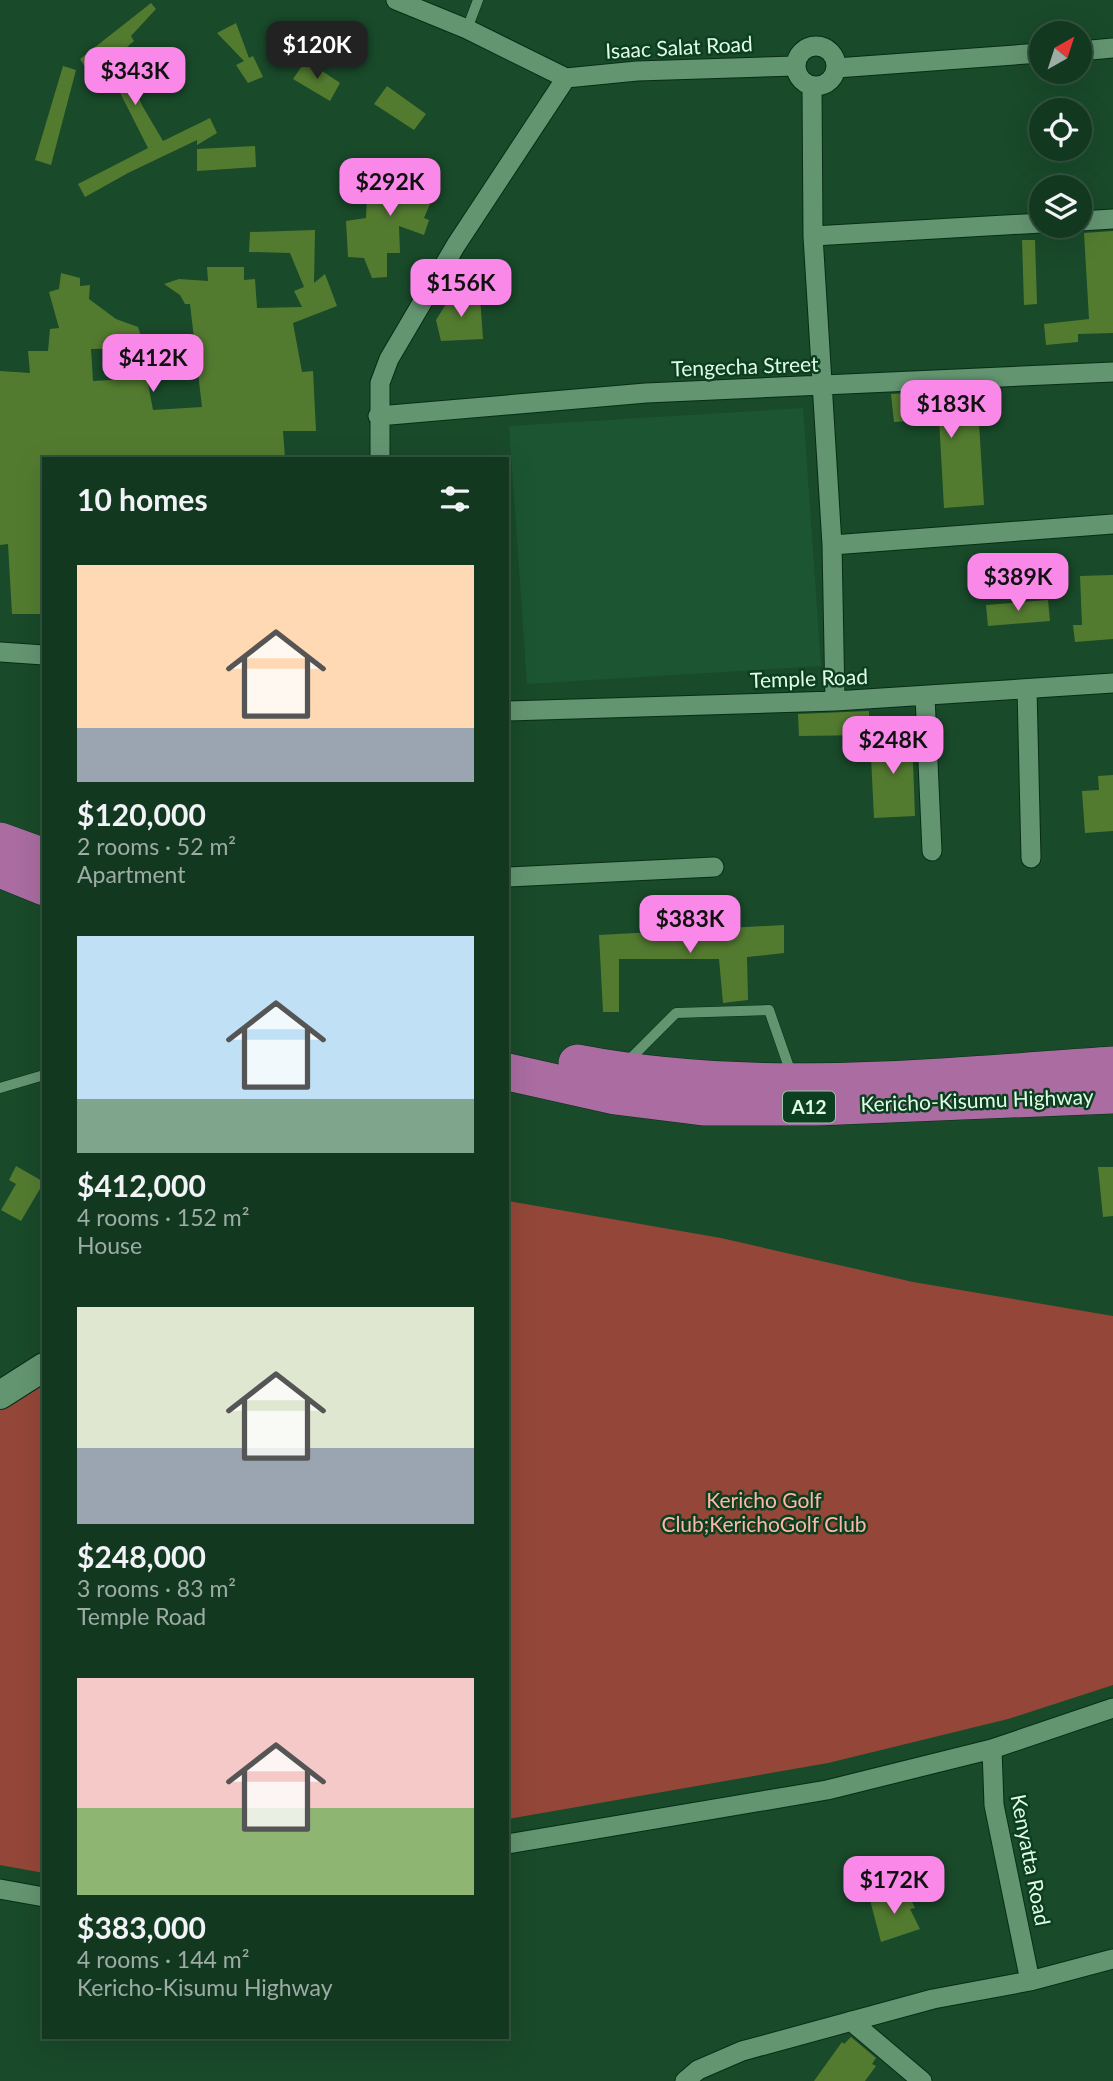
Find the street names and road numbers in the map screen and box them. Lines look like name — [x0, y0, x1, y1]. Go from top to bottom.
street label: Isaac Salat Road — [605, 30, 753, 63]
street label: Tengecha Street — [671, 350, 819, 381]
street label: Temple Road — [750, 663, 868, 692]
street label: Kericho-Kisumu Highway — [860, 1083, 1094, 1116]
road number: A12 — [783, 1092, 835, 1122]
street label: Kenyatta Road — [1006, 1792, 1056, 1928]

